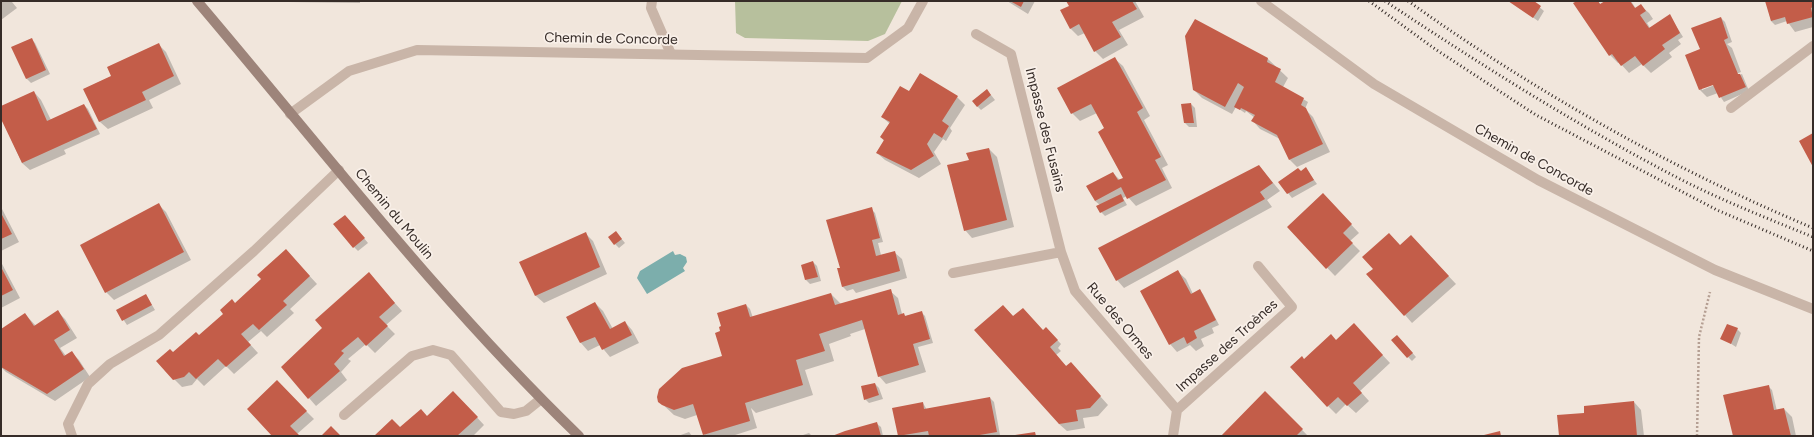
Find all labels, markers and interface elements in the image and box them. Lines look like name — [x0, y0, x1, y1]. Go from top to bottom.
street label: Chemin de Concorde — [544, 29, 678, 49]
street label: Impasse des Fusains — [1021, 66, 1069, 194]
street label: Chemin de Concorde — [1472, 120, 1596, 200]
street label: Chemin du Moulin — [351, 165, 437, 263]
street label: Rue des Ormes — [1083, 279, 1157, 363]
street label: Impasse des Troènes — [1173, 296, 1281, 396]

